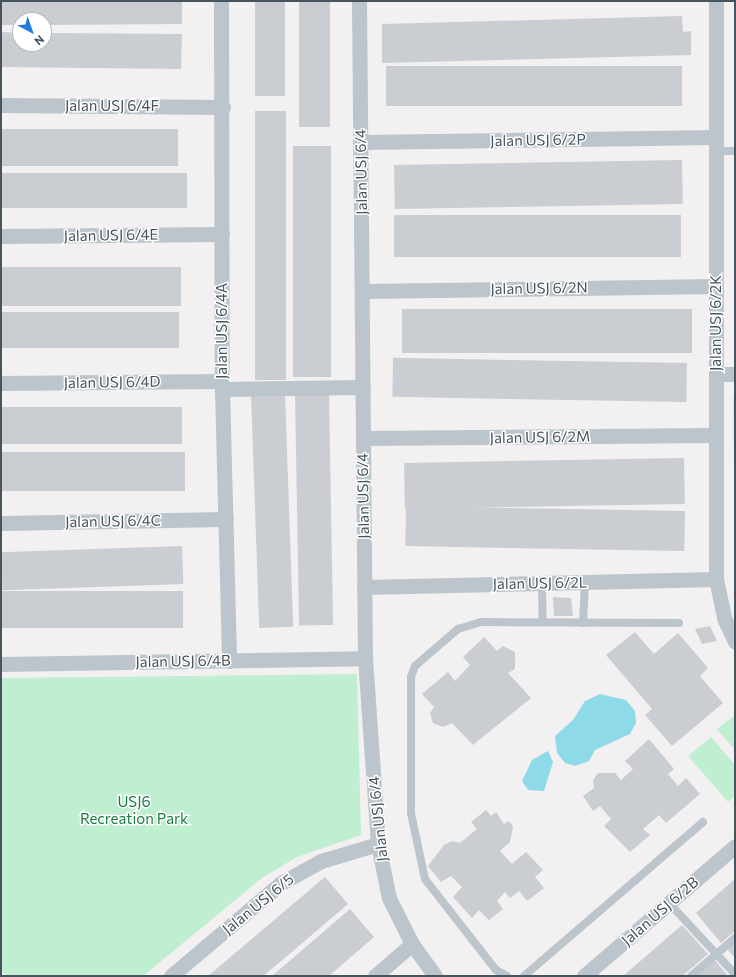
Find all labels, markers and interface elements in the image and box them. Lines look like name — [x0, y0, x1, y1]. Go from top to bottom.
north arrow — [12, 12, 52, 52]
text: N — [32, 33, 47, 48]
street label: Jalan USJ 6/4F — [65, 97, 159, 115]
street label: Jalan USJ 6/4 — [351, 129, 371, 215]
street label: Jalan USJ 6/2P — [490, 130, 586, 150]
street label: Jalan USJ 6/4E — [64, 225, 158, 245]
street label: Jalan USJ 6/2K — [707, 275, 725, 371]
street label: Jalan USJ 6/2N — [490, 278, 588, 298]
street label: Jalan USJ 6/4A — [213, 283, 231, 379]
street label: Jalan USJ 6/4D — [64, 372, 160, 392]
street label: Jalan USJ 6/2M — [490, 427, 590, 447]
street label: Jalan USJ 6/4 — [353, 453, 373, 539]
street label: Jalan USJ 6/4C — [65, 511, 161, 531]
street label: Jalan USJ 6/2L — [492, 573, 588, 593]
street label: Jalan USJ 6/4B — [135, 651, 231, 671]
street label: Jalan USJ 6/4 — [365, 775, 391, 863]
park label: USJ6 Recreation Park — [80, 792, 188, 827]
street label: Jalan USJ 6/5 — [219, 870, 297, 938]
street label: Jalan USJ 6/2B — [618, 873, 702, 949]

